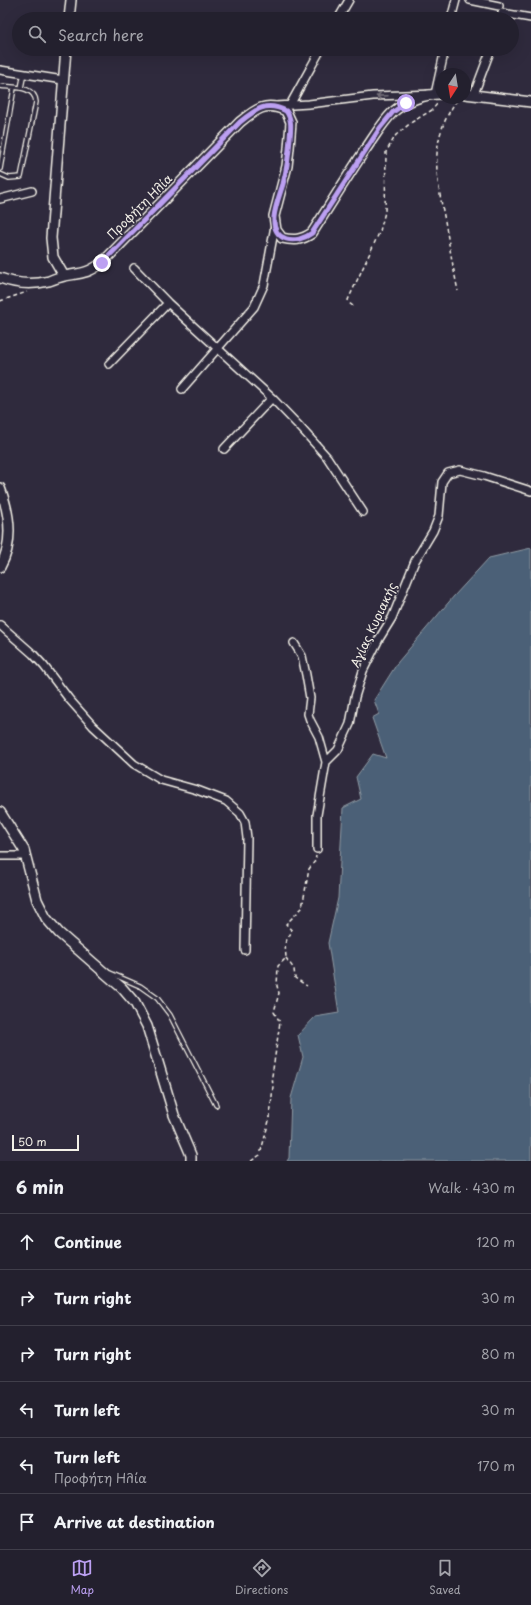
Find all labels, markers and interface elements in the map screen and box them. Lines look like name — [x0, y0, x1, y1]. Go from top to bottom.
search box — [12, 12, 519, 56]
icon: search — [26, 23, 48, 45]
text: Search here — [58, 23, 144, 46]
north arrow — [435, 68, 471, 104]
one-way arrow — [376, 92, 389, 100]
route start — [397, 94, 415, 112]
street label: Προφήτη Ηλία — [103, 170, 176, 243]
route end — [93, 254, 111, 272]
street label: Αγίας Κυριακής — [345, 579, 401, 670]
scale bar — [12, 1133, 79, 1152]
text: 50 m — [18, 1133, 47, 1150]
text: 6 min — [16, 1174, 64, 1200]
text: Walk · 430 m — [428, 1178, 515, 1197]
text: Continue — [54, 1230, 122, 1253]
icon: ahead — [16, 1231, 38, 1253]
text: 120 m — [476, 1232, 515, 1251]
text: Turn right — [54, 1286, 131, 1309]
icon: right — [16, 1287, 38, 1309]
text: 30 m — [481, 1288, 515, 1307]
text: Turn right — [54, 1342, 131, 1365]
icon: right — [16, 1343, 38, 1365]
text: 80 m — [481, 1344, 515, 1363]
text: Turn left — [54, 1398, 120, 1421]
icon: left — [16, 1399, 38, 1421]
text: 30 m — [481, 1400, 515, 1419]
text: Turn left — [54, 1445, 120, 1468]
icon: left — [16, 1455, 38, 1477]
text: 170 m — [477, 1456, 515, 1475]
text: Προφήτη Ηλία — [54, 1468, 147, 1487]
text: Arrive at destination — [54, 1510, 215, 1533]
icon: arrive — [16, 1511, 38, 1533]
tab: Map — [70, 1557, 94, 1598]
tab: Directions — [235, 1557, 288, 1598]
tab: Saved — [429, 1557, 461, 1598]

